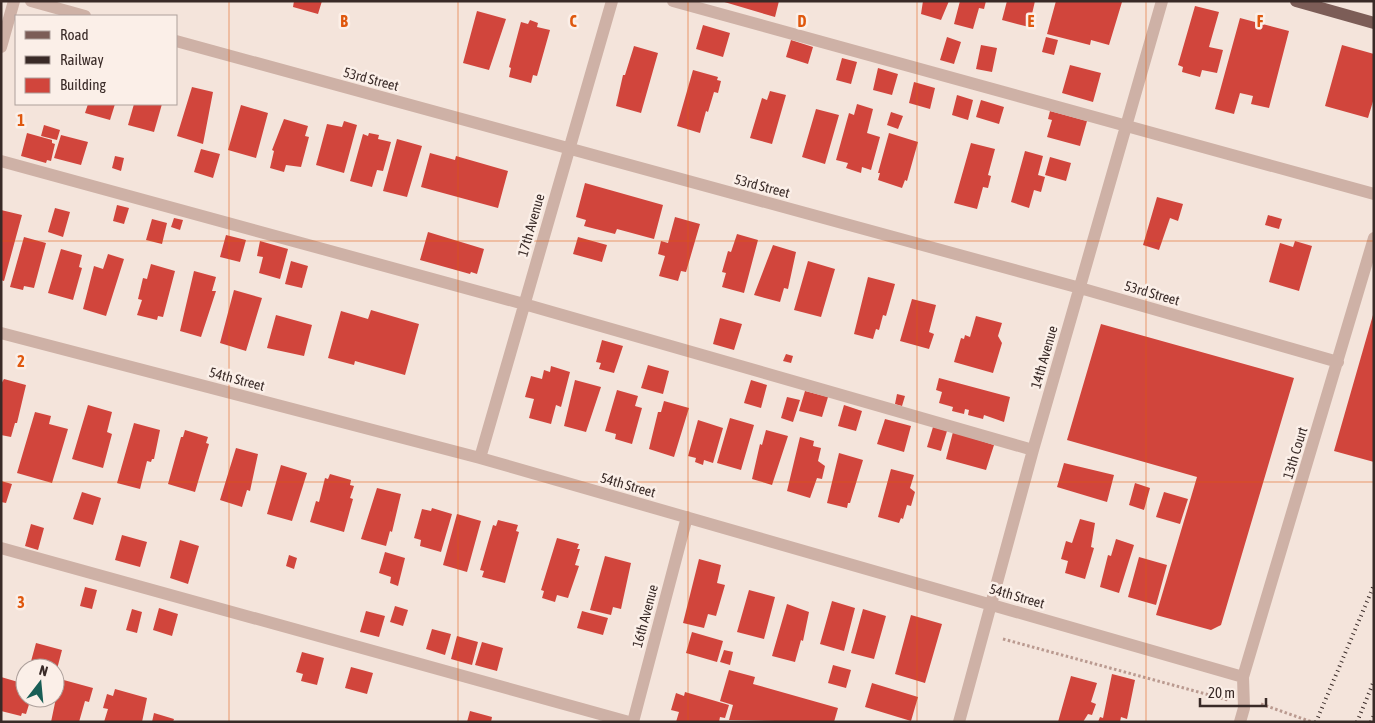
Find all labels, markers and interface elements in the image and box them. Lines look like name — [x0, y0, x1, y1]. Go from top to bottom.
text: B — [340, 12, 348, 30]
text: C — [569, 12, 577, 30]
text: D — [798, 12, 807, 30]
text: E — [1028, 12, 1035, 30]
text: F — [1257, 12, 1264, 30]
legend — [15, 15, 178, 105]
text: Road — [60, 26, 89, 43]
text: Railway — [60, 51, 104, 68]
street label: 53rd Street — [342, 64, 400, 94]
text: Building — [60, 76, 106, 93]
text: 1 — [17, 111, 25, 129]
street label: 53rd Street — [733, 171, 791, 201]
street label: 17th Avenue — [514, 192, 548, 258]
street label: 53rd Street — [1123, 278, 1181, 308]
street label: 14th Avenue — [1027, 324, 1061, 390]
text: 2 — [17, 352, 25, 370]
street label: 54th Street — [208, 364, 266, 394]
street label: 13th Court — [1280, 425, 1310, 481]
street label: 54th Street — [599, 470, 657, 500]
street label: 54th Street — [988, 581, 1046, 611]
street label: 16th Avenue — [629, 583, 661, 649]
text: 3 — [17, 593, 25, 611]
north arrow — [15, 658, 65, 708]
text: N — [37, 662, 50, 679]
scale bar — [1200, 676, 1266, 708]
text: 20 m — [1208, 684, 1235, 701]

